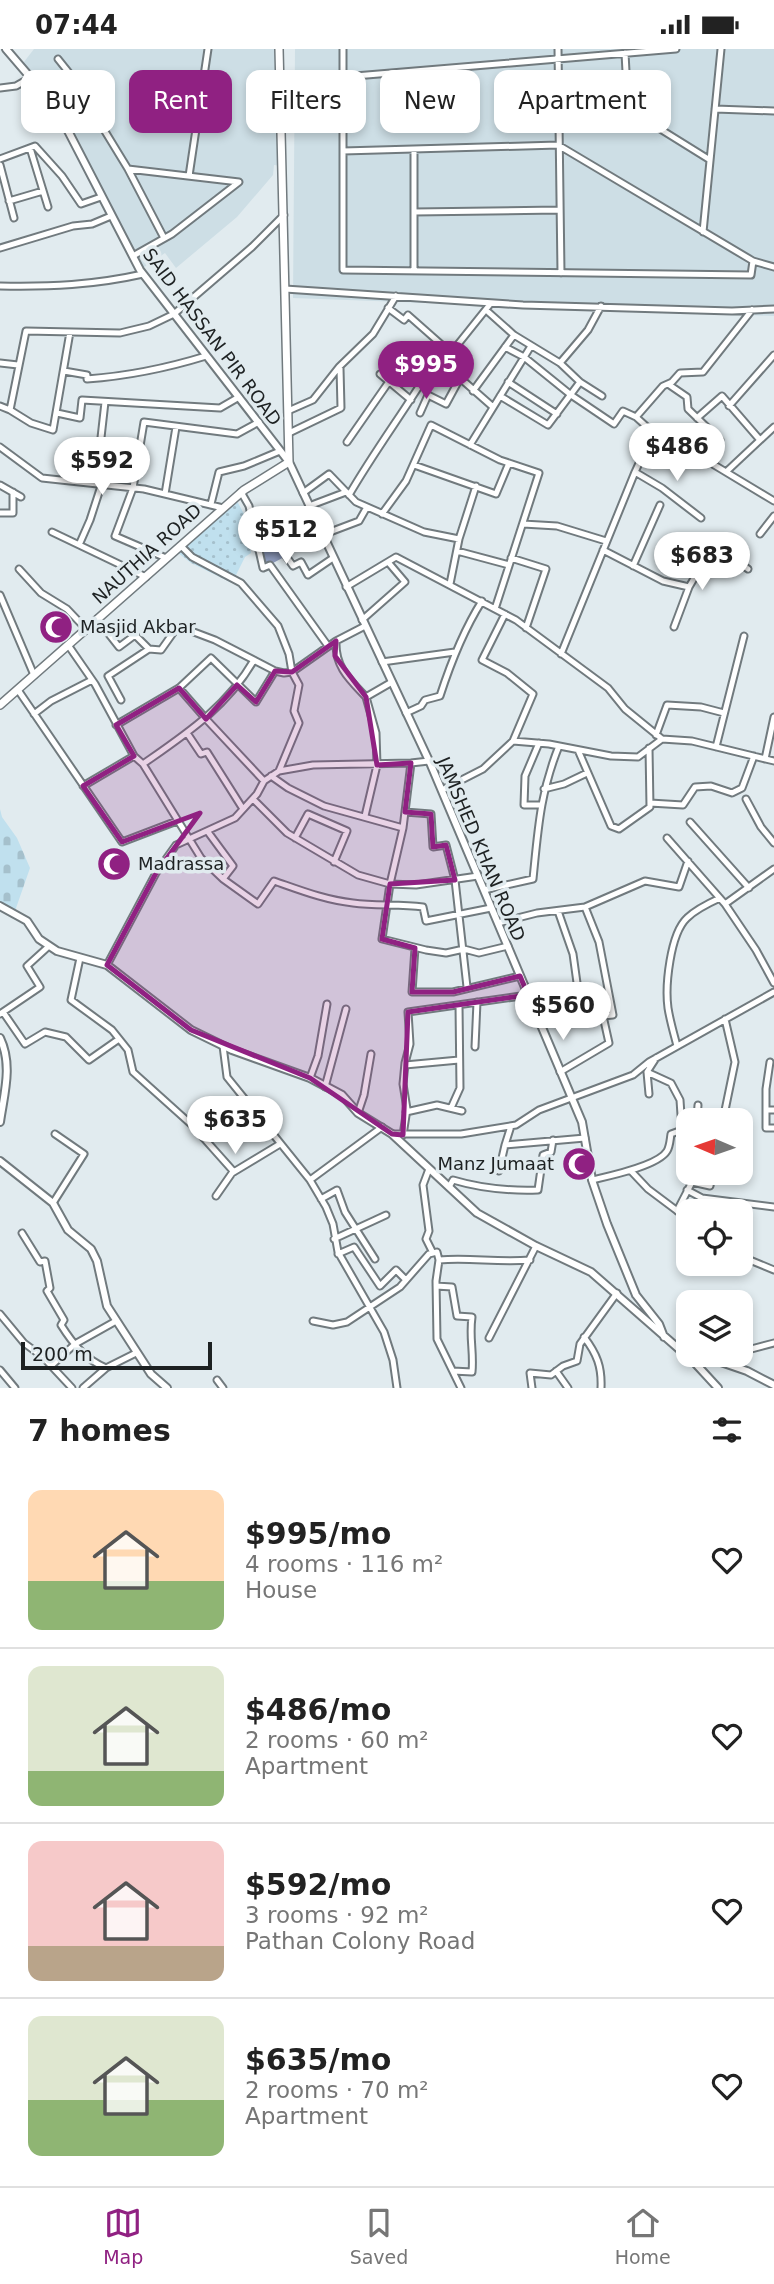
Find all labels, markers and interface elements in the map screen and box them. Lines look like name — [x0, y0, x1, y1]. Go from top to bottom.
text: 07:44 — [35, 10, 118, 40]
chip: Buy — [21, 70, 115, 133]
chip: Rent — [129, 70, 232, 133]
chip: Filters — [246, 70, 366, 133]
chip: New — [380, 70, 480, 133]
chip: Apartment — [494, 70, 671, 133]
street label: SAID HASSAN PIR ROAD — [139, 244, 286, 429]
pin: $995 — [385, 341, 467, 401]
text: $995 — [394, 351, 458, 377]
pin: $486 — [636, 423, 718, 483]
text: $486 — [645, 433, 709, 459]
pin: $592 — [61, 437, 143, 497]
text: $592 — [70, 447, 134, 473]
street label: NAUTHIA ROAD — [88, 499, 205, 608]
pin: $512 — [245, 507, 327, 566]
text: $512 — [254, 516, 318, 542]
pin: $683 — [661, 533, 743, 592]
text: $683 — [670, 542, 734, 568]
mosque icon: Masjid Akbar — [37, 608, 75, 646]
place label: Masjid Akbar — [80, 616, 196, 637]
street label: JAMSHED KHAN ROAD — [433, 753, 530, 944]
mosque icon: Madrassa — [95, 845, 133, 883]
place label: Madrassa — [138, 853, 224, 874]
pin: $560 — [522, 983, 604, 1042]
text: $560 — [531, 992, 595, 1018]
pin: $635 — [194, 1097, 276, 1156]
text: $635 — [203, 1106, 267, 1132]
north arrow — [676, 1108, 752, 1185]
map controls — [676, 1108, 753, 1367]
mosque icon: Manz Jumaat — [560, 1145, 598, 1183]
place label: Manz Jumaat — [437, 1153, 554, 1174]
button: locate — [676, 1199, 753, 1276]
button: layers — [676, 1290, 753, 1367]
scale bar — [21, 1339, 212, 1371]
text: 200 m — [32, 1343, 93, 1365]
icon: filters — [708, 1411, 746, 1449]
text: 7 homes — [28, 1413, 171, 1448]
text: $995/mo — [245, 1516, 391, 1551]
icon: home — [84, 1518, 168, 1602]
icon: heart — [708, 1541, 746, 1579]
text: 4 rooms · 116 m² — [245, 1551, 443, 1577]
text: House — [245, 1577, 317, 1603]
text: $486/mo — [245, 1692, 391, 1727]
icon: home — [84, 1694, 168, 1778]
icon: heart — [708, 1717, 746, 1755]
text: 2 rooms · 60 m² — [245, 1727, 429, 1753]
text: Apartment — [245, 1753, 368, 1779]
text: $592/mo — [245, 1867, 391, 1902]
icon: home — [84, 1869, 168, 1953]
icon: heart — [708, 1892, 746, 1930]
text: 3 rooms · 92 m² — [245, 1902, 429, 1928]
text: Pathan Colony Road — [245, 1928, 475, 1954]
text: $635/mo — [245, 2042, 391, 2077]
icon: home — [84, 2044, 168, 2128]
icon: heart — [708, 2067, 746, 2105]
text: 2 rooms · 70 m² — [245, 2077, 429, 2103]
text: Apartment — [245, 2103, 368, 2129]
tab: Map — [103, 2204, 143, 2268]
tab: Saved — [350, 2204, 408, 2268]
tab: Home — [615, 2204, 671, 2268]

